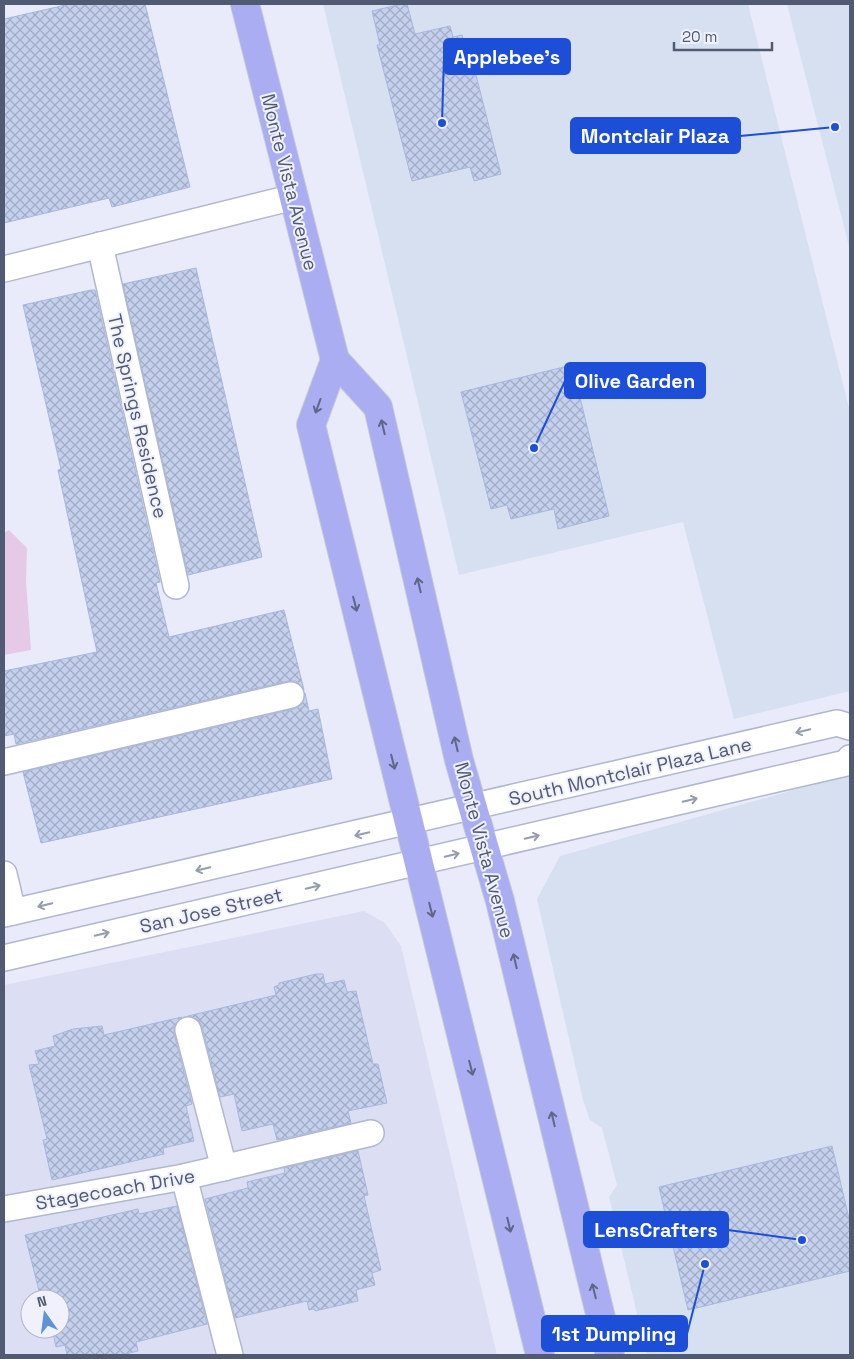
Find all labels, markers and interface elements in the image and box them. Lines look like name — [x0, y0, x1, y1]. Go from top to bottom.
scale bar — [674, 20, 772, 52]
text: 20 m — [682, 27, 717, 46]
callout: Applebee's — [444, 39, 570, 74]
text: Applebee's — [454, 44, 560, 70]
street label: Monte Vista Avenue — [255, 91, 324, 273]
callout: Montclair Plaza — [571, 118, 740, 153]
text: Montclair Plaza — [581, 123, 730, 149]
street label: The Springs Residence — [102, 311, 173, 521]
callout: Olive Garden — [565, 363, 705, 398]
text: Olive Garden — [575, 368, 695, 394]
one-way arrow — [313, 398, 322, 413]
one-way arrow — [378, 419, 387, 435]
one-way arrow — [414, 578, 423, 594]
one-way arrow — [351, 596, 360, 612]
one-way arrow — [795, 727, 811, 736]
street label: South Montclair Plaza Lane — [506, 731, 754, 812]
one-way arrow — [451, 736, 460, 752]
one-way arrow — [389, 753, 398, 769]
street label: Monte Vista Avenue — [449, 759, 520, 941]
one-way arrow — [681, 795, 697, 804]
one-way arrow — [354, 830, 370, 839]
one-way arrow — [523, 832, 539, 841]
one-way arrow — [443, 850, 459, 859]
one-way arrow — [196, 865, 212, 874]
street label: San Jose Street — [137, 882, 285, 939]
one-way arrow — [305, 882, 321, 891]
one-way arrow — [37, 901, 53, 910]
one-way arrow — [427, 901, 437, 917]
one-way arrow — [94, 929, 110, 939]
one-way arrow — [510, 954, 519, 970]
one-way arrow — [466, 1059, 476, 1075]
one-way arrow — [548, 1112, 557, 1128]
street label: Stagecoach Drive — [33, 1163, 197, 1216]
callout: LensCrafters — [584, 1212, 728, 1247]
one-way arrow — [505, 1217, 514, 1233]
text: LensCrafters — [594, 1217, 718, 1243]
one-way arrow — [589, 1283, 598, 1299]
north arrow — [20, 1289, 70, 1339]
text: N — [35, 1292, 49, 1311]
callout: 1st Dumpling — [542, 1316, 687, 1351]
text: 1st Dumpling — [552, 1321, 676, 1347]

